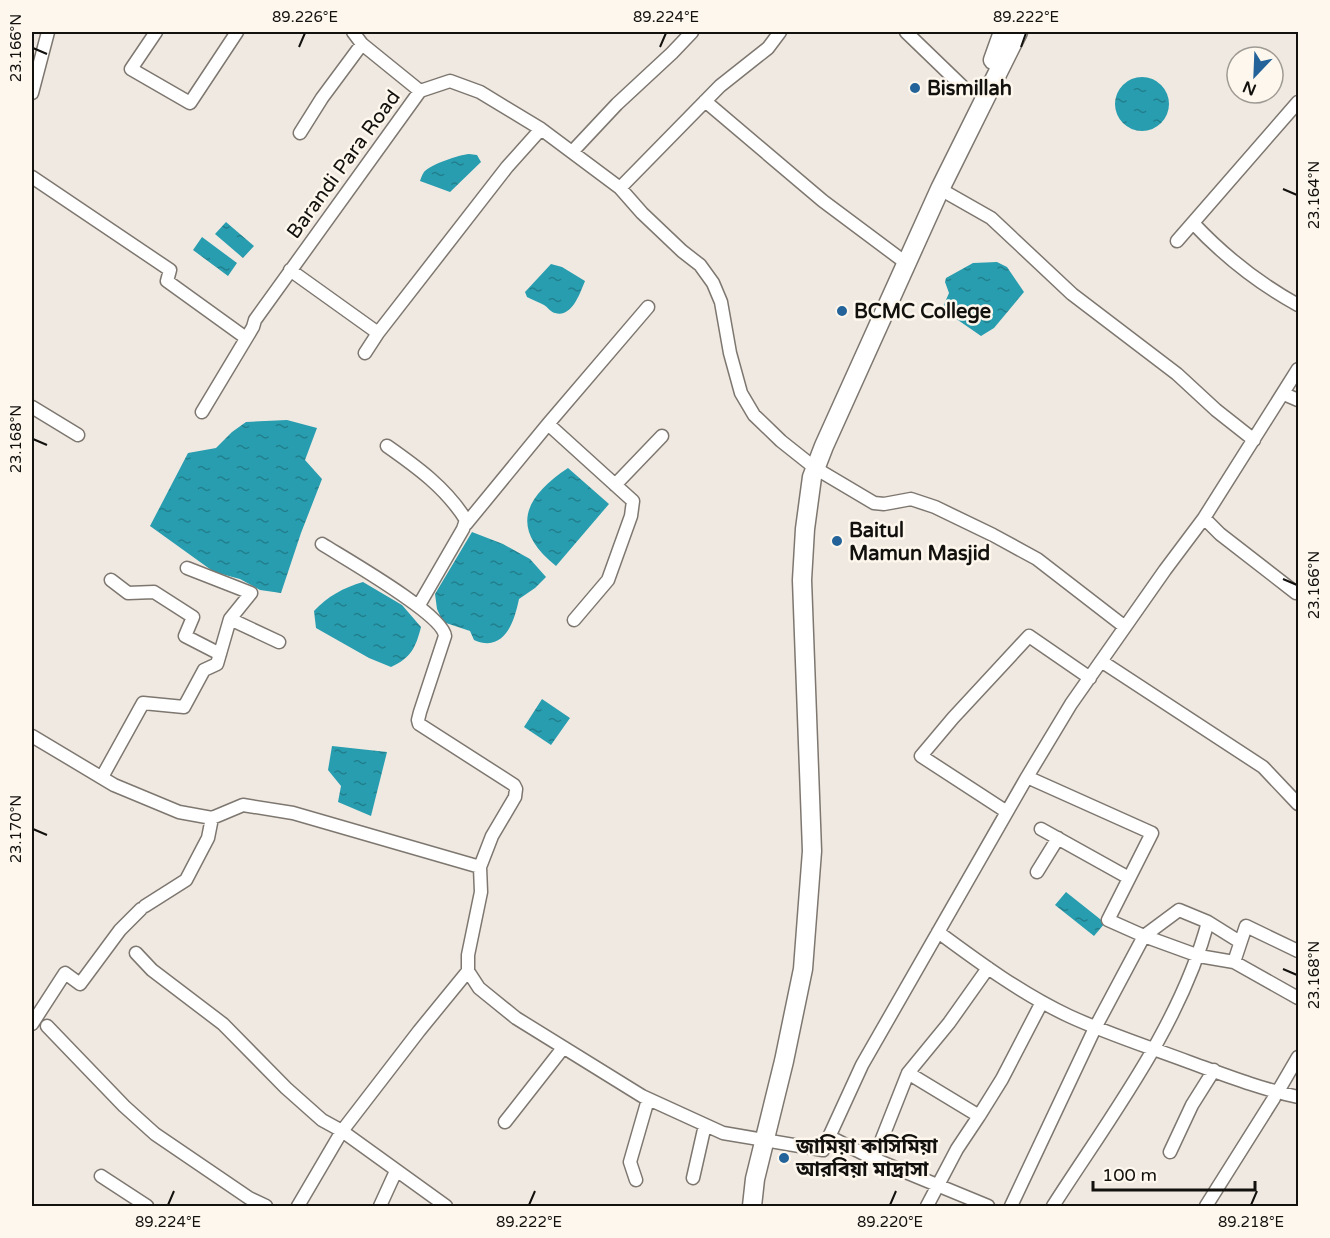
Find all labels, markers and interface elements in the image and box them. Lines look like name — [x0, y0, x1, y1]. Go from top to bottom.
text: 89.226°E — [272, 8, 338, 26]
text: 89.224°E — [633, 8, 699, 26]
text: 89.222°E — [993, 8, 1059, 26]
text: 23.166°N — [7, 14, 25, 82]
north arrow — [1225, 45, 1285, 105]
text: N — [1240, 76, 1259, 100]
place label: Bismillah — [927, 77, 1012, 101]
marker: Bismillah — [908, 81, 922, 95]
street label: Barandi Para Road — [282, 86, 406, 243]
text: 23.164°N — [1305, 161, 1323, 229]
place label: BCMC College — [854, 300, 991, 324]
marker: BCMC College — [835, 304, 849, 318]
text: 23.168°N — [7, 405, 25, 473]
place label: Baitul Mamun Masjid — [849, 519, 990, 566]
marker: Baitul Mamun Masjid — [830, 534, 844, 548]
text: 23.166°N — [1305, 551, 1323, 619]
text: 23.170°N — [7, 795, 25, 863]
text: 23.168°N — [1305, 941, 1323, 1009]
place label: জামিয়া কাসিমিয়া আরবিয়া মাদ্রাসা — [795, 1134, 938, 1182]
marker: জামিয়া কাসিমিয়া আরবিয়া মাদ্রাসা — [777, 1151, 791, 1165]
scale bar — [1093, 1154, 1255, 1192]
text: 100 m — [1102, 1164, 1157, 1186]
text: 89.224°E — [135, 1213, 201, 1231]
text: 89.222°E — [496, 1213, 562, 1231]
text: 89.220°E — [857, 1213, 923, 1231]
text: 89.218°E — [1218, 1213, 1284, 1231]

